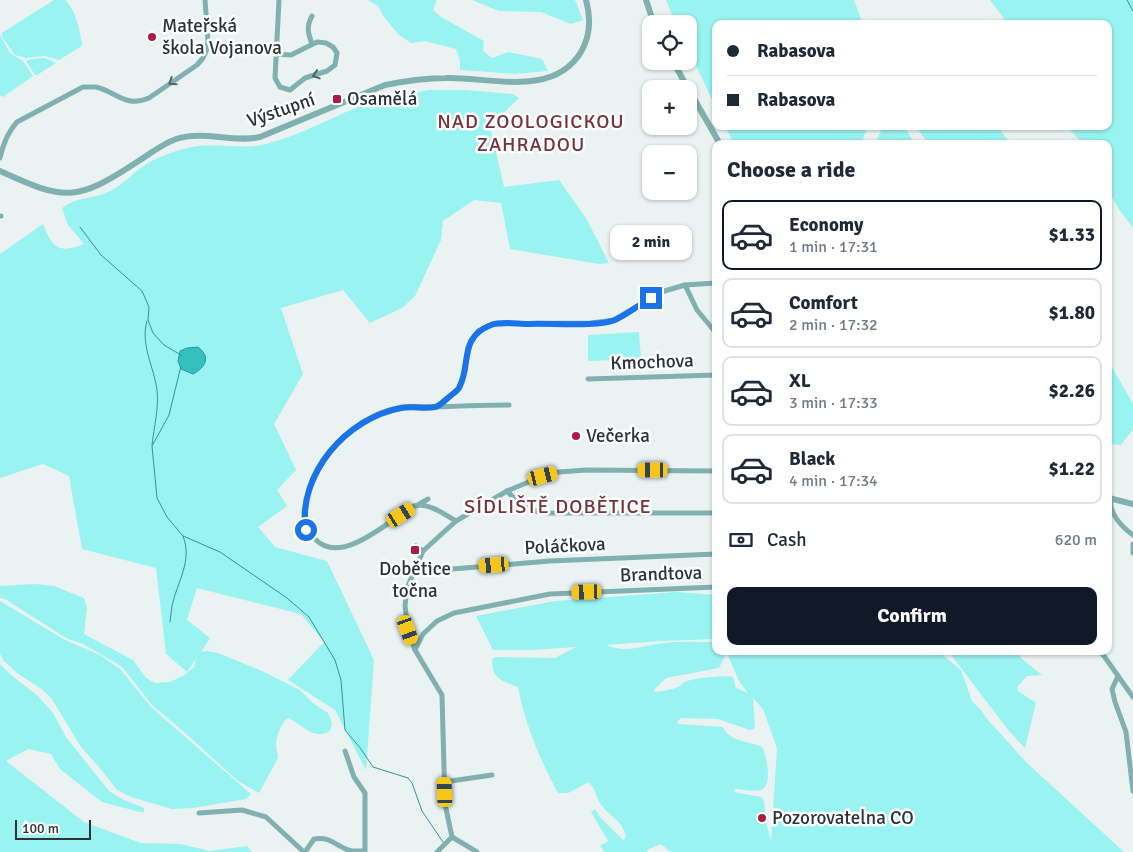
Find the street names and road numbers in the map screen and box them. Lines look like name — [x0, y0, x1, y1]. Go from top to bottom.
street label: Výstupní — [244, 87, 319, 133]
street label: Kmochova — [610, 349, 694, 375]
street label: Poláčkova — [524, 532, 606, 560]
street label: Brandtova — [619, 561, 703, 587]

